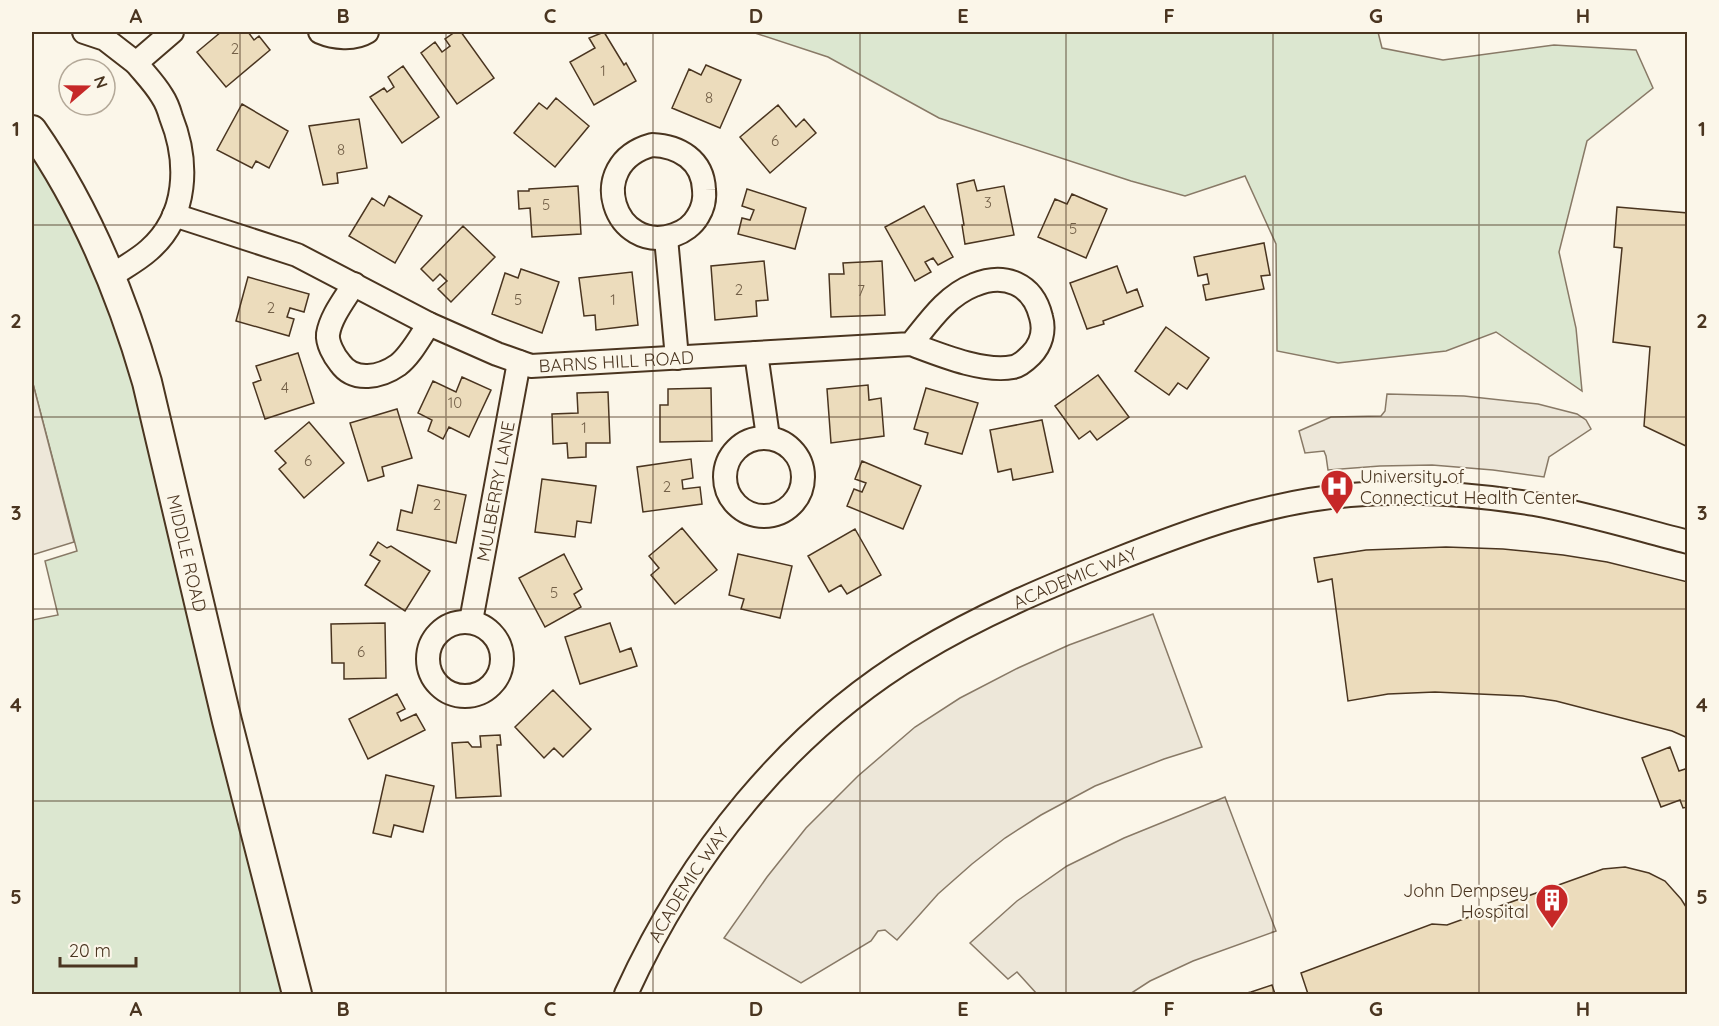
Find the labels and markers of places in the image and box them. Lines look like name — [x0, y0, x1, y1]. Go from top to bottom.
place label: University of Connecticut Health Center — [1360, 465, 1578, 509]
hospital icon: University of Connecticut Health Center — [1319, 468, 1355, 515]
place label: John Dempsey Hospital — [1403, 879, 1529, 923]
building icon: John Dempsey Hospital — [1534, 882, 1570, 929]

